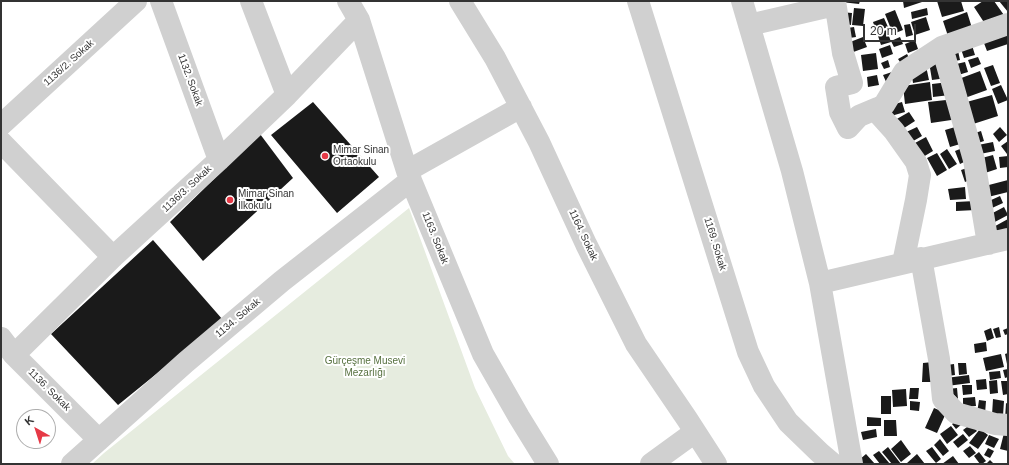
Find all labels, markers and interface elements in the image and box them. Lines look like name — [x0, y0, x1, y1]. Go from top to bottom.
scale bar — [865, 16, 918, 42]
text: 20 m — [870, 24, 897, 38]
street label: 1136/2. Sokak — [42, 37, 96, 89]
street label: 1132. Sokak — [175, 52, 205, 108]
place label: Mimar Sinan Ortaokulu — [333, 144, 389, 168]
marker: Mimar Sinan Ortaokulu — [320, 151, 330, 161]
street label: 1136/3. Sokak — [160, 163, 214, 215]
place label: Mimar Sinan İlkokulu — [238, 188, 294, 212]
marker: Mimar Sinan İlkokulu — [225, 195, 235, 205]
street label: 1164. Sokak — [566, 208, 600, 262]
street label: 1163. Sokak — [419, 210, 451, 266]
street label: 1169. Sokak — [701, 216, 729, 272]
street label: 1134. Sokak — [213, 296, 263, 340]
park label: Gürçeşme Musevi Mezarlığı — [325, 355, 405, 378]
street label: 1136. Sokak — [25, 366, 73, 414]
north arrow — [16, 409, 56, 449]
text: K — [22, 413, 36, 428]

